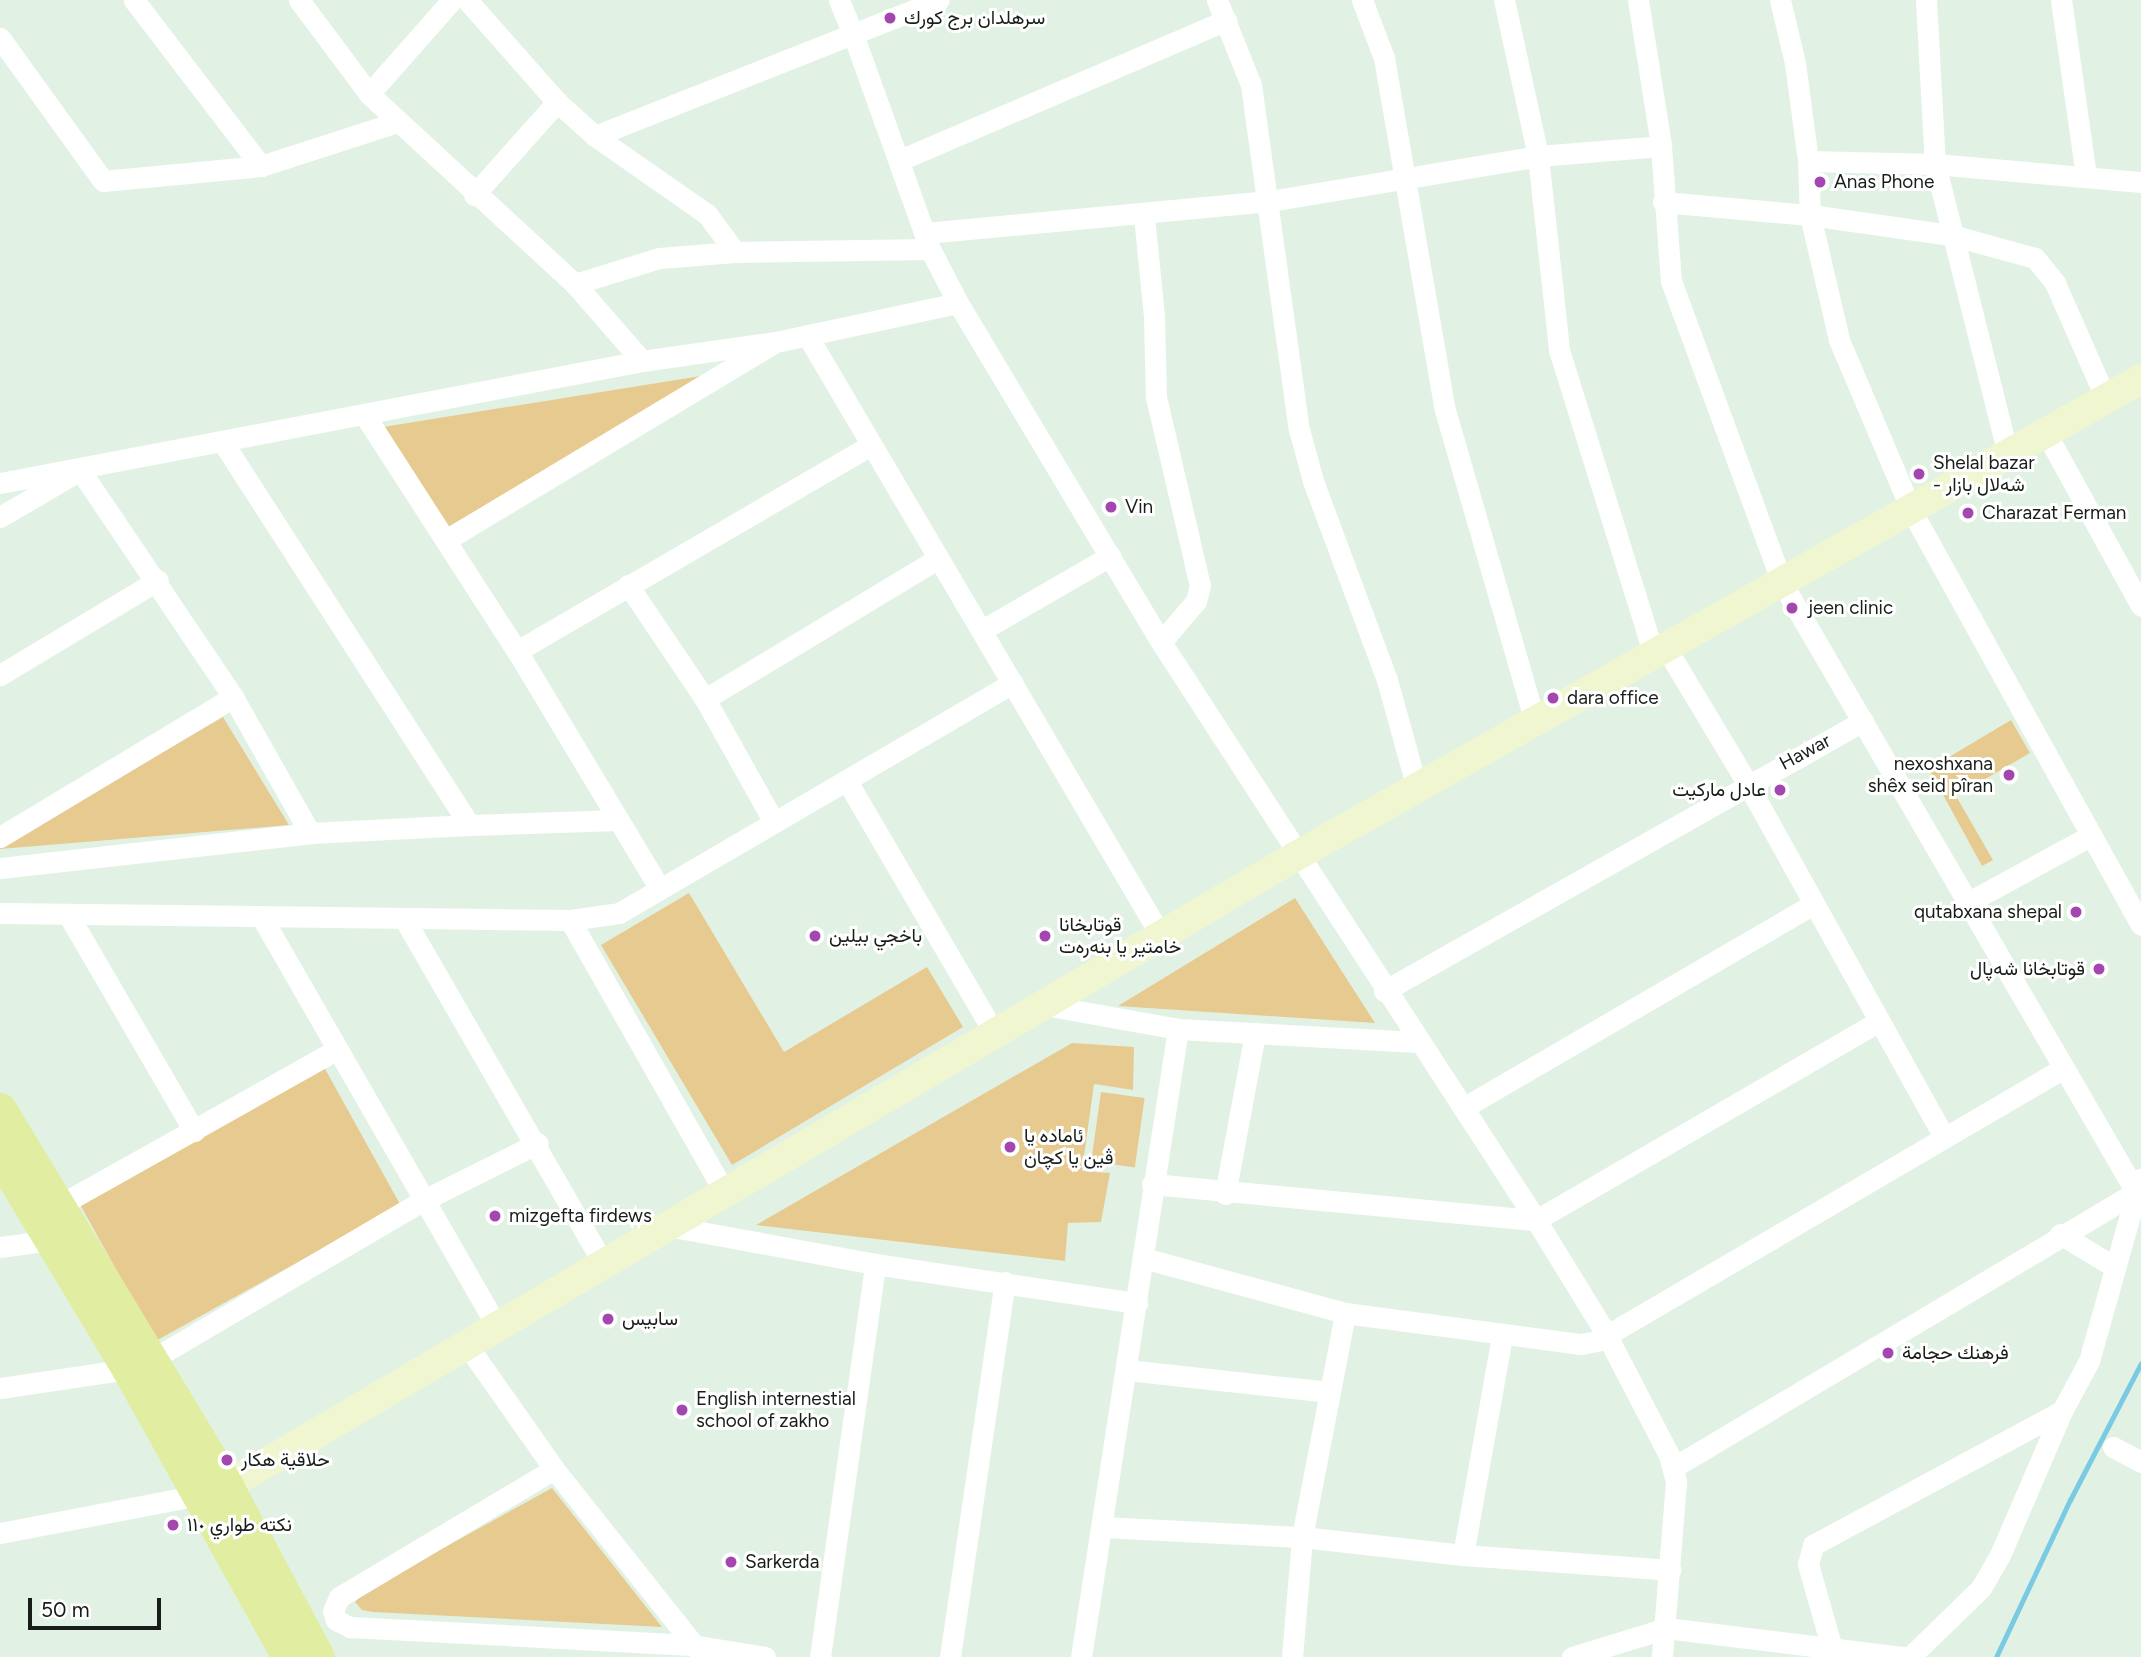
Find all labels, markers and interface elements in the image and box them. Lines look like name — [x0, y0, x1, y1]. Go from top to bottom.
place label: سرهلدان برج كورك — [904, 7, 1045, 29]
marker: سرهلدان برج كورك — [882, 10, 898, 26]
place label: Anas Phone — [1834, 171, 1934, 193]
marker: Anas Phone — [1812, 174, 1828, 190]
place label: Shelal bazar - شەلال بازار — [1933, 452, 2035, 496]
marker: Shelal bazar - شەلال بازار — [1911, 466, 1927, 482]
place label: Vin — [1125, 496, 1153, 518]
marker: Vin — [1103, 499, 1119, 515]
place label: Charazat Ferman — [1982, 502, 2126, 524]
marker: Charazat Ferman — [1960, 505, 1976, 521]
place label: jeen clinic — [1808, 597, 1893, 619]
marker: jeen clinic — [1782, 598, 1802, 618]
place label: dara office — [1567, 687, 1659, 709]
marker: dara office — [1545, 690, 1561, 706]
street label: Hawar — [1776, 729, 1834, 775]
place label: nexoshxana shêx seid pîran — [1868, 753, 1993, 797]
marker: nexoshxana shêx seid pîran — [1999, 765, 2019, 785]
place label: عادل ماركيت — [1672, 779, 1766, 801]
marker: عادل ماركيت — [1772, 782, 1788, 798]
place label: qutabxana shepal — [1914, 901, 2062, 923]
marker: qutabxana shepal — [2068, 904, 2084, 920]
place label: قوتابخانا خامتیر یا بنەرەت — [1059, 914, 1181, 958]
place label: باخجي بيلين — [829, 925, 922, 947]
marker: باخجي بيلين — [807, 928, 823, 944]
marker: قوتابخانا خامتیر یا بنەرەت — [1037, 928, 1053, 944]
place label: قوتابخانا شەپال — [1970, 958, 2085, 980]
marker: قوتابخانا شەپال — [2091, 961, 2107, 977]
place label: ئاماده یا ڤین یا کچان — [1024, 1125, 1113, 1169]
marker: ئاماده یا ڤین یا کچان — [1002, 1139, 1018, 1155]
place label: mizgefta firdews — [509, 1205, 652, 1227]
marker: mizgefta firdews — [487, 1208, 503, 1224]
place label: سابيس — [622, 1308, 678, 1330]
marker: سابيس — [600, 1311, 616, 1327]
place label: فرهنك حجامة — [1902, 1342, 2009, 1364]
marker: فرهنك حجامة — [1880, 1345, 1896, 1361]
place label: English internestial school of zakho — [696, 1388, 856, 1432]
marker: English internestial school of zakho — [674, 1402, 690, 1418]
place label: حلاقية هكار — [241, 1449, 330, 1471]
marker: حلاقية هكار — [219, 1452, 235, 1468]
place label: نكته طواري ١١٠ — [187, 1514, 292, 1536]
marker: نكته طواري ١١٠ — [165, 1517, 181, 1533]
place label: Sarkerda — [745, 1551, 819, 1573]
marker: Sarkerda — [723, 1554, 739, 1570]
scale bar — [32, 1584, 164, 1628]
text: 50 m — [41, 1597, 90, 1622]

